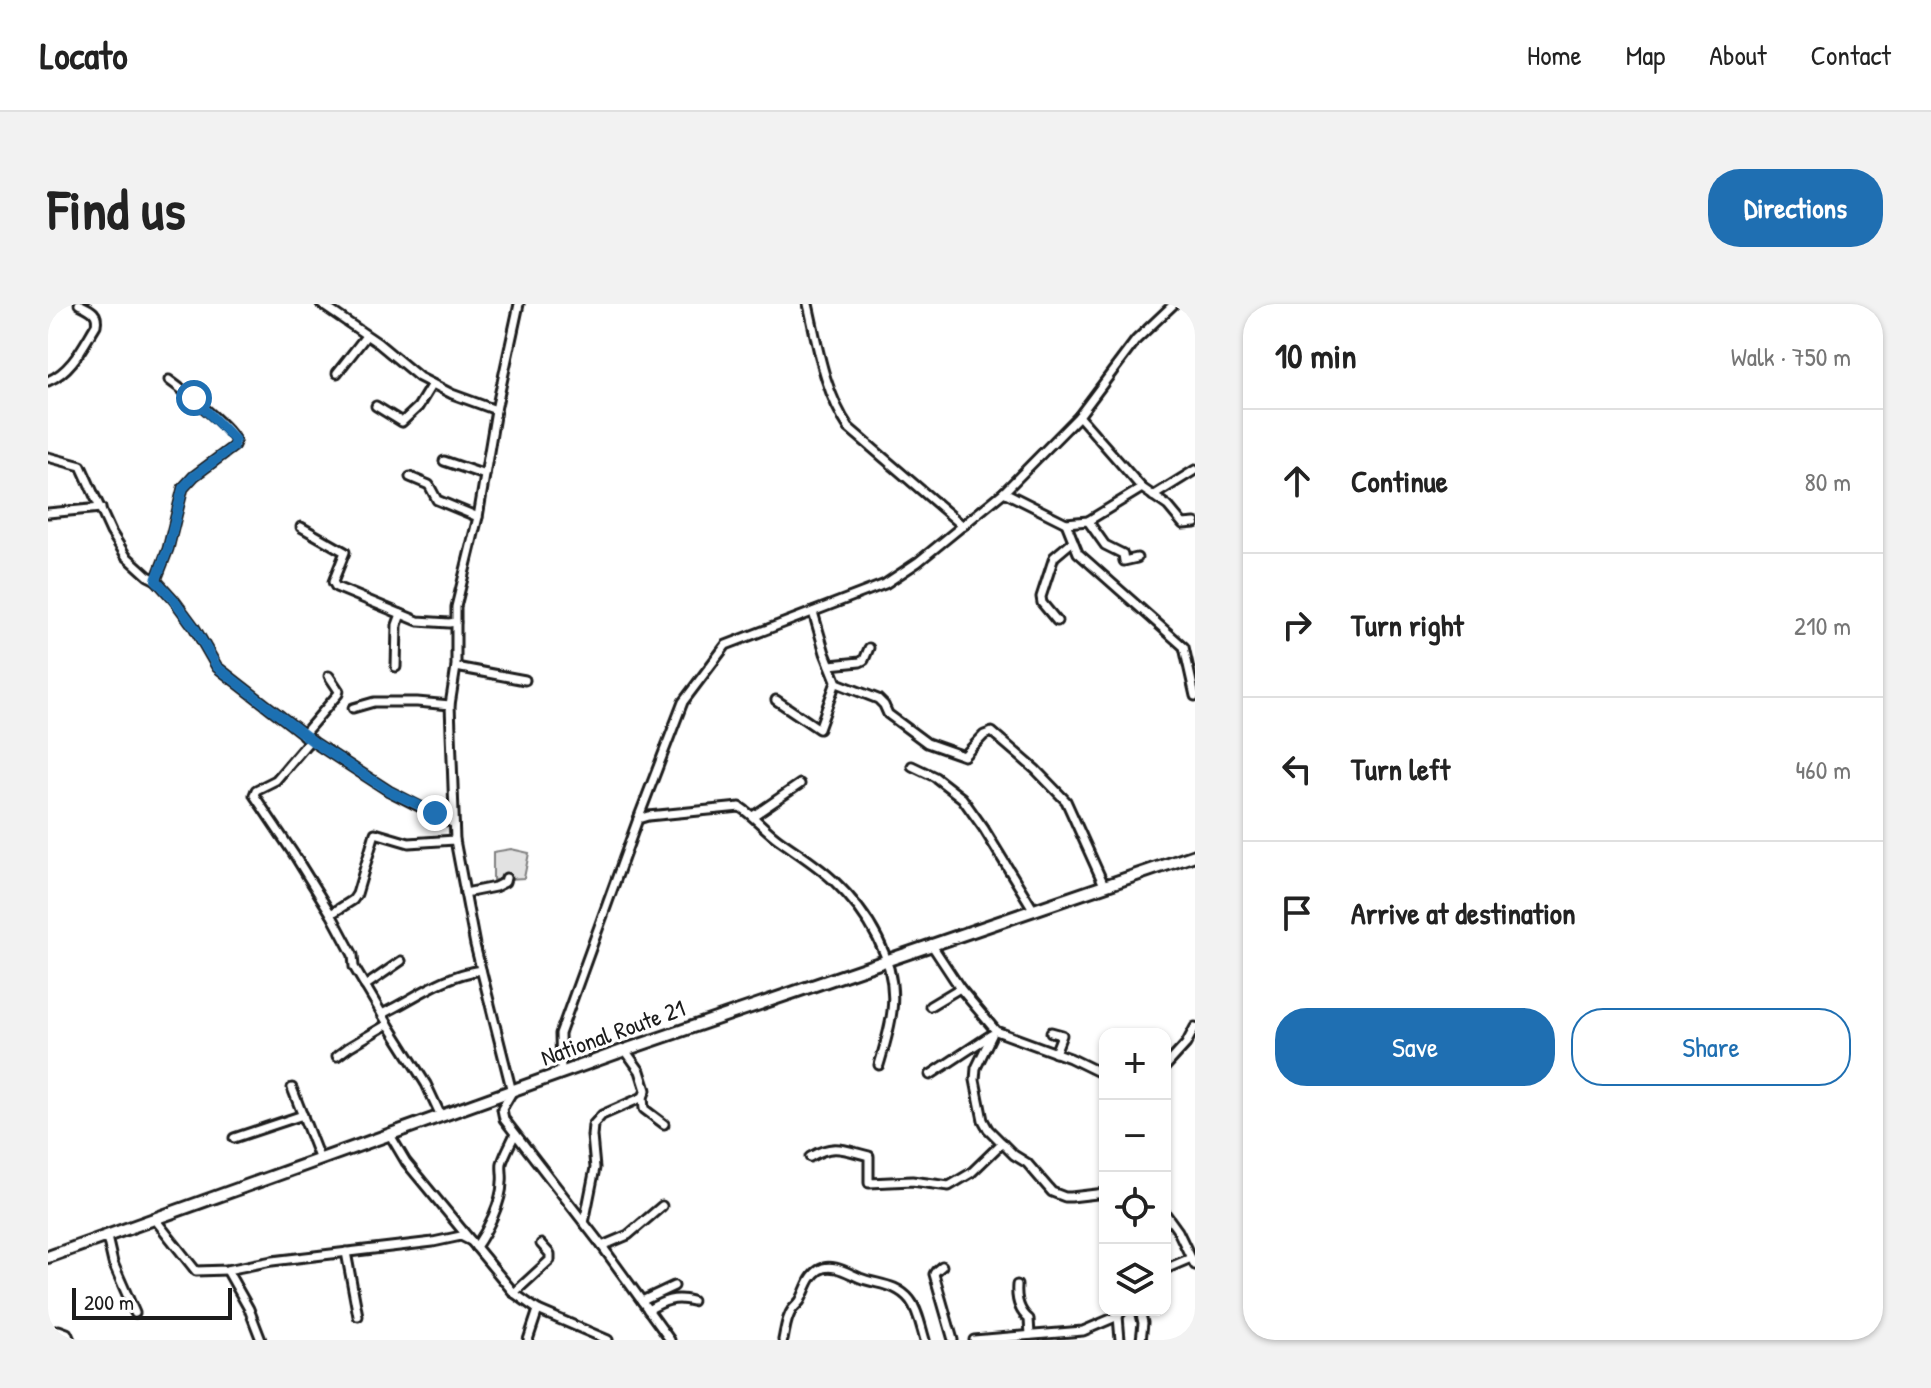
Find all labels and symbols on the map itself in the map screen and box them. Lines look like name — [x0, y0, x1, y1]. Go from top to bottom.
route start — [176, 380, 212, 416]
route end — [417, 795, 453, 831]
street label: National Route 21 — [536, 991, 689, 1073]
scale bar — [72, 1284, 232, 1320]

